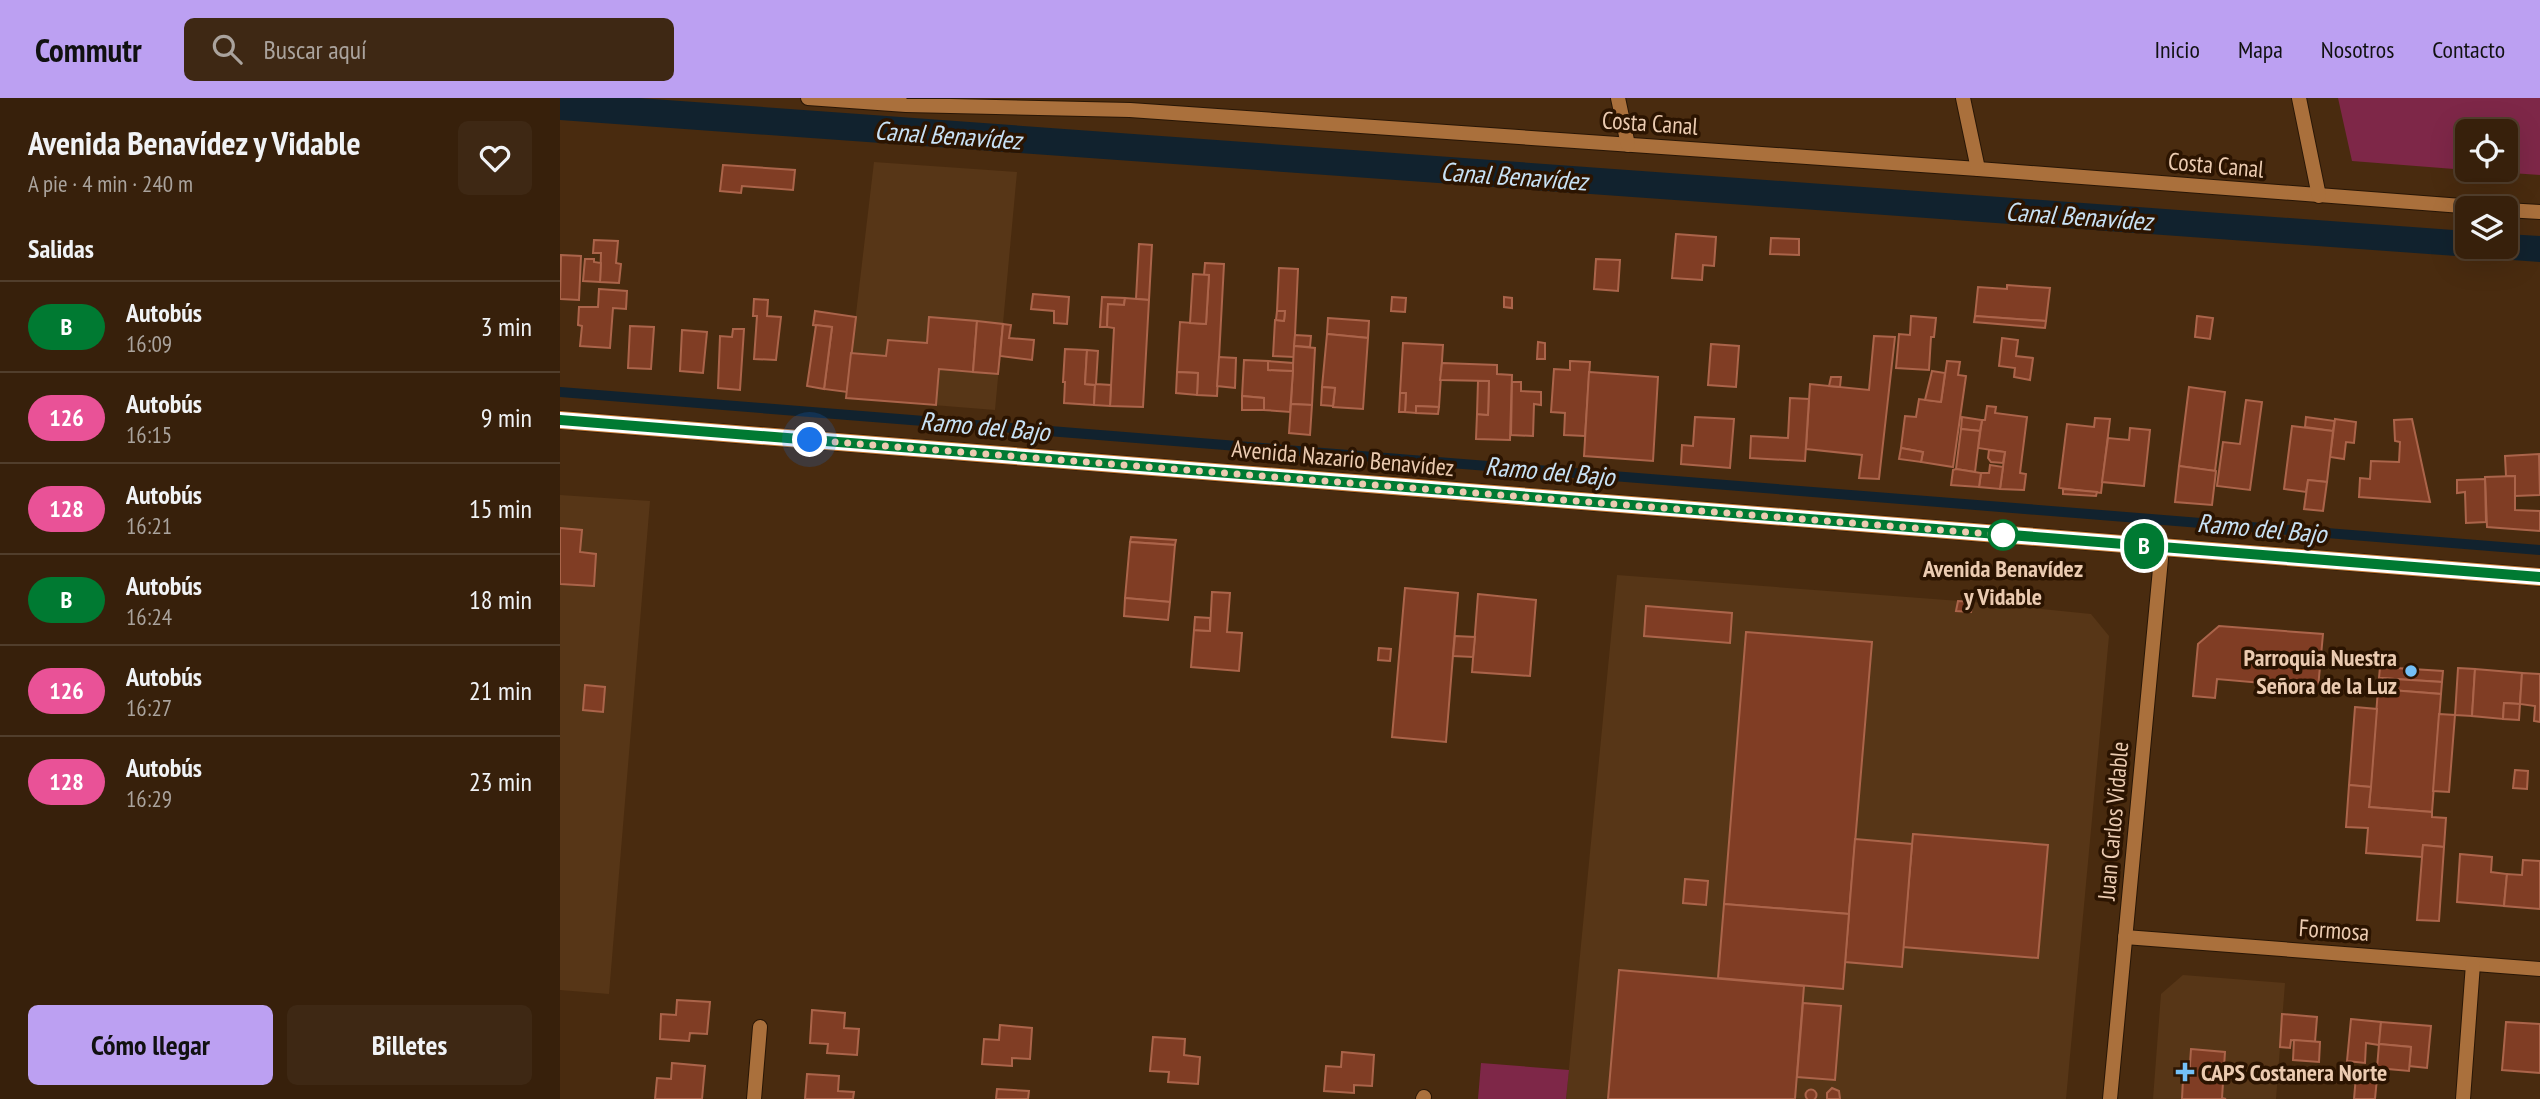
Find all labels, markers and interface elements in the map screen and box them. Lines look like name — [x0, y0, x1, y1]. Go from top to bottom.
search box — [184, 18, 674, 81]
text: Commutr — [35, 28, 142, 71]
icon: search — [208, 30, 246, 68]
text: Buscar aquí — [264, 33, 367, 66]
text: Inicio — [2154, 34, 2200, 65]
text: Mapa — [2238, 34, 2283, 65]
text: Nosotros — [2321, 34, 2394, 65]
text: Contacto — [2432, 34, 2505, 65]
street label: Costa Canal — [1601, 104, 1699, 142]
water label: Canal Benavídez — [874, 113, 1025, 157]
map controls — [2455, 119, 2518, 259]
button: locate — [2455, 119, 2518, 182]
text: Avenida Benavídez y Vidable — [28, 121, 361, 164]
button: heart — [458, 121, 532, 195]
street label: Costa Canal — [2167, 145, 2266, 185]
water label: Canal Benavídez — [1440, 154, 1591, 198]
text: A pie · 4 min · 240 m — [28, 169, 193, 198]
water label: Canal Benavídez — [2005, 194, 2156, 238]
button: layers — [2455, 196, 2518, 259]
text: Salidas — [28, 232, 94, 265]
text: Autobús — [126, 296, 202, 329]
text: 3 min — [481, 310, 532, 343]
text: B — [61, 311, 72, 342]
text: 16:09 — [126, 329, 172, 358]
text: Autobús — [126, 387, 202, 420]
text: 9 min — [481, 401, 532, 434]
text: 126 — [49, 402, 84, 433]
water label: Ramo del Bajo — [919, 404, 1053, 448]
text: 16:15 — [126, 420, 172, 449]
your location — [792, 422, 827, 457]
street label: Avenida Nazario Benavídez — [1230, 433, 1456, 483]
water label: Ramo del Bajo — [1484, 449, 1618, 493]
text: Autobús — [126, 478, 202, 511]
text: 15 min — [469, 492, 532, 525]
text: 128 — [49, 493, 84, 524]
water label: Ramo del Bajo — [2196, 506, 2330, 550]
text: 16:21 — [126, 511, 172, 540]
marker: Avenida Benavídez y Vidable — [1988, 520, 2018, 550]
line badge: B — [2121, 523, 2167, 569]
text: B — [2138, 530, 2150, 561]
place label: Avenida Benavídez y Vidable — [1922, 553, 2083, 612]
text: Autobús — [126, 569, 202, 602]
text: 18 min — [469, 583, 532, 616]
text: B — [61, 584, 72, 615]
text: 16:24 — [126, 602, 172, 631]
place label: Parroquia Nuestra Señora de la Luz — [2244, 642, 2397, 701]
text: Autobús — [126, 660, 202, 693]
marker: Parroquia Nuestra Señora de la Luz — [2403, 663, 2419, 679]
text: 21 min — [469, 674, 532, 707]
text: 126 — [49, 675, 84, 706]
text: 16:27 — [126, 693, 172, 722]
street label: Juan Carlos Vidable — [2091, 740, 2135, 903]
text: Autobús — [126, 751, 202, 784]
text: 23 min — [469, 765, 532, 798]
text: 128 — [49, 766, 84, 797]
text: 16:29 — [126, 784, 172, 813]
street label: Formosa — [2298, 912, 2370, 948]
button: Cómo llegar — [28, 1005, 273, 1085]
button: Billetes — [287, 1005, 532, 1085]
place label: CAPS Costanera Norte — [2201, 1057, 2387, 1088]
marker: CAPS Costanera Norte — [2175, 1062, 2195, 1082]

